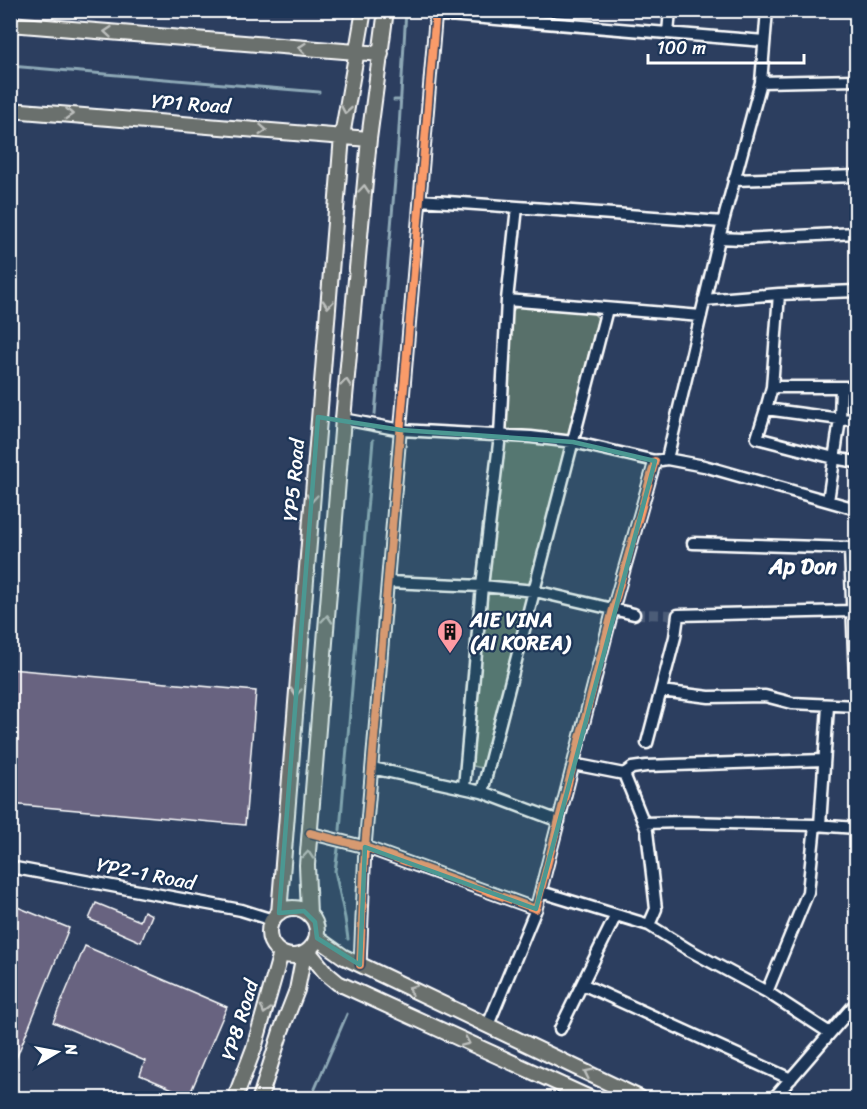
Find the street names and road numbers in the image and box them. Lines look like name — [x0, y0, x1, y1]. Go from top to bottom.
street label: YP1 Road — [150, 84, 233, 124]
street label: YP5 Road — [273, 436, 315, 523]
street label: YP2-1 Road — [94, 847, 200, 901]
street label: YP8 Road — [211, 974, 269, 1065]

